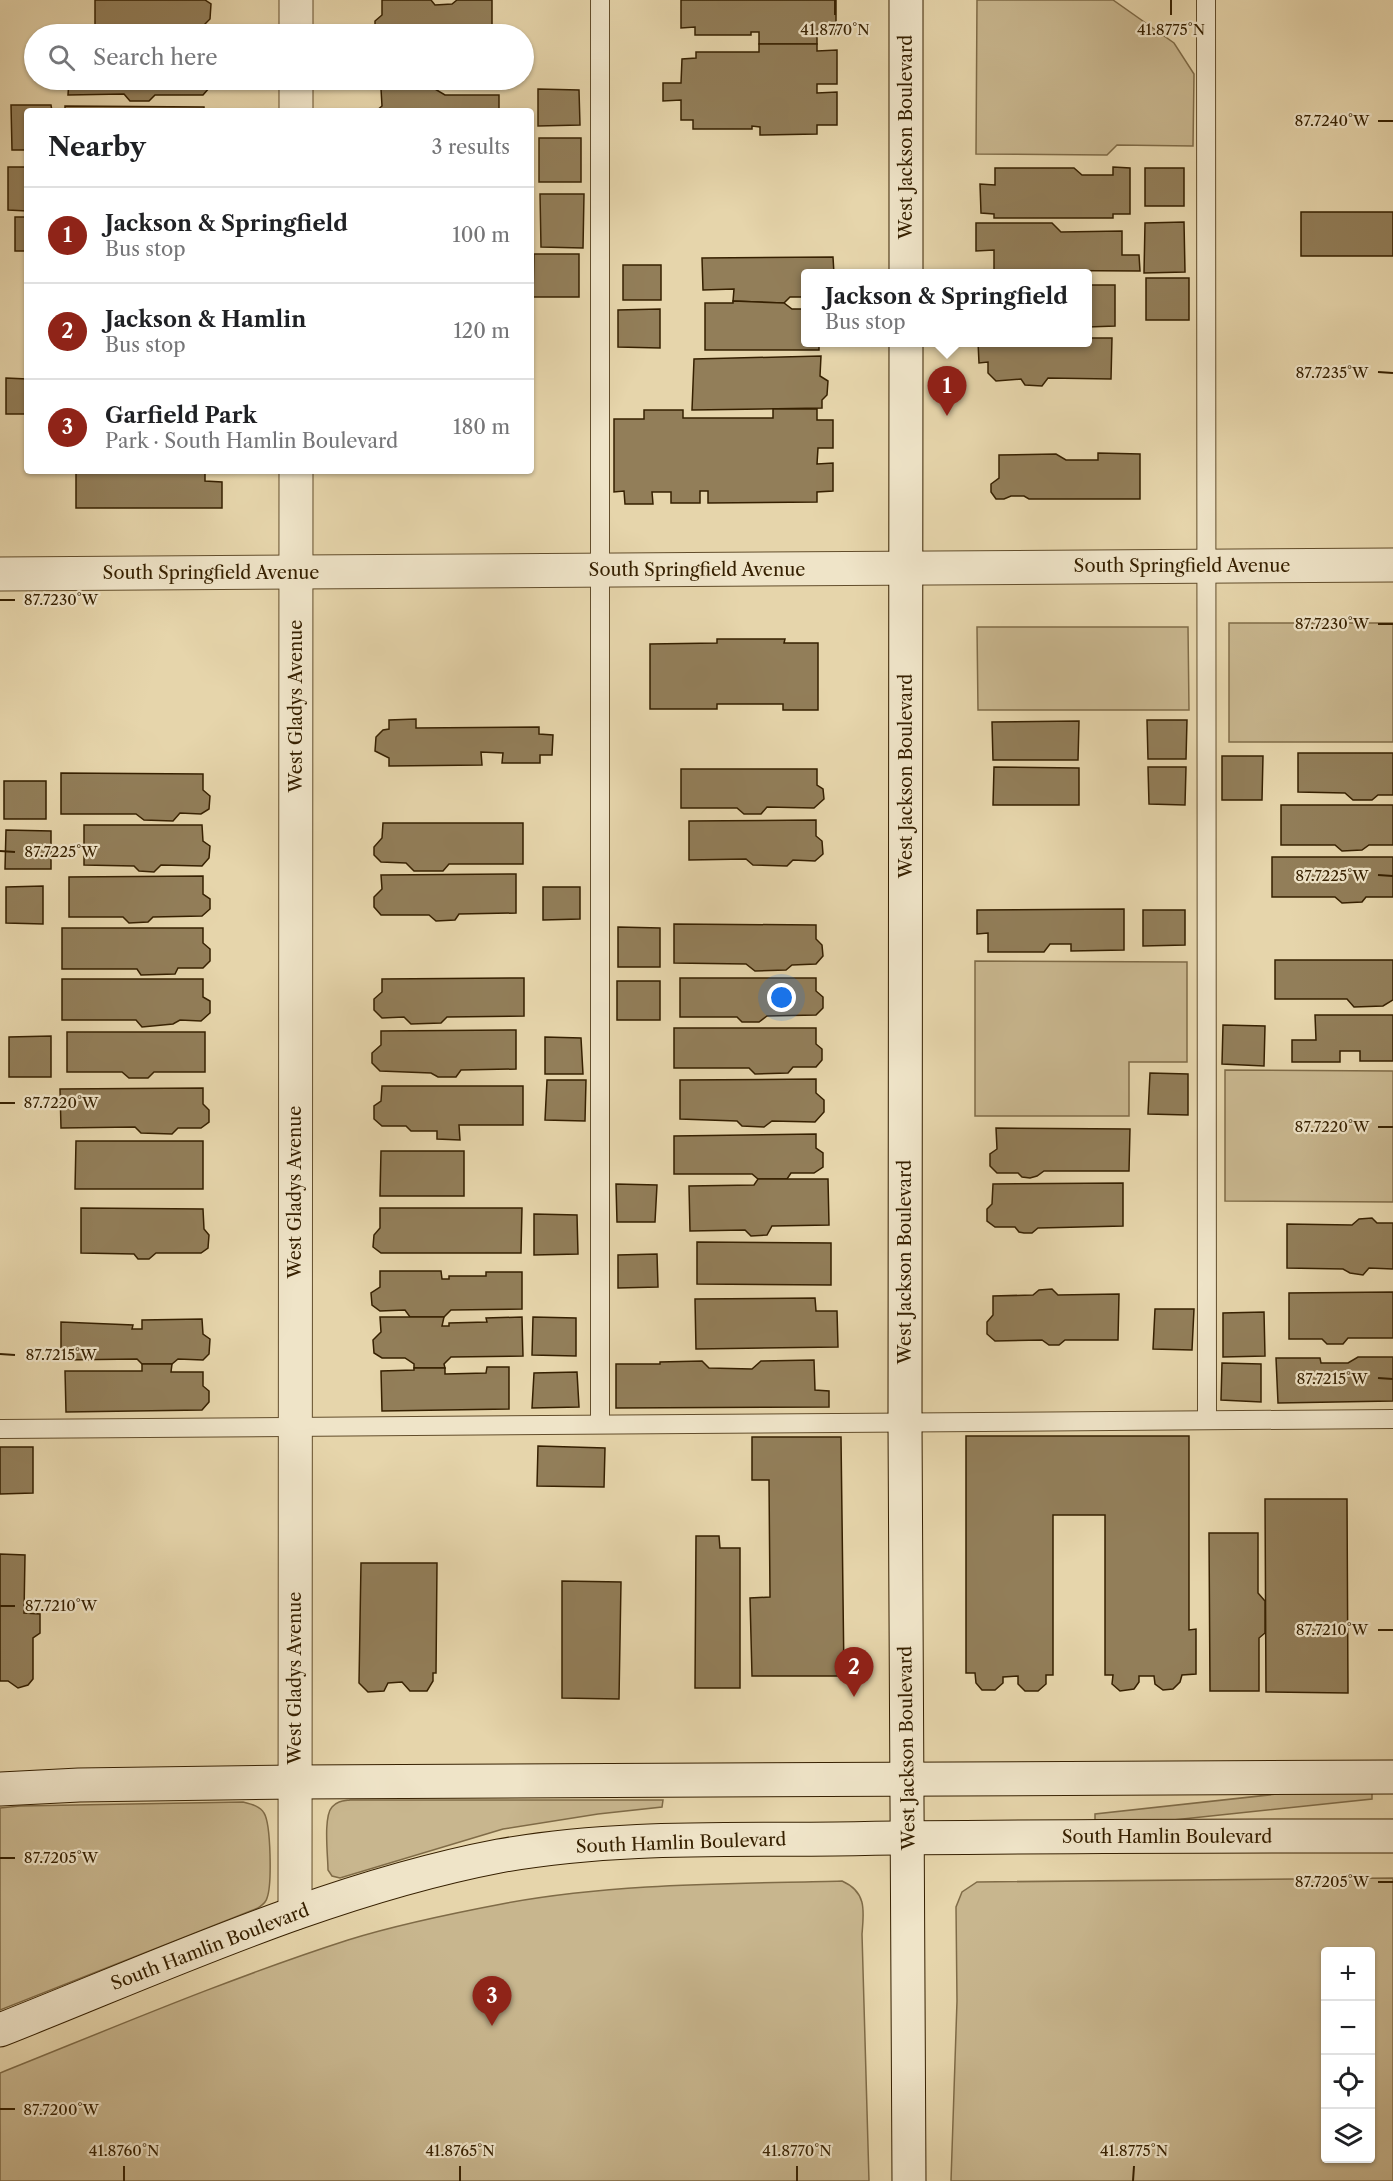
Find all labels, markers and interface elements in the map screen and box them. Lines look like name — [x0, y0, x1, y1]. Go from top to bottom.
text: 41.8770°N — [800, 20, 870, 39]
text: 41.8775°N — [1137, 20, 1205, 39]
search box — [24, 24, 534, 90]
street label: West Jackson Boulevard — [895, 35, 917, 240]
icon: search — [45, 41, 78, 74]
text: Search here — [93, 44, 218, 71]
text: 87.7240°W — [1295, 111, 1370, 130]
text: Nearby — [48, 131, 146, 163]
text: 3 results — [432, 135, 510, 159]
text: Jackson & Springfield — [105, 210, 348, 237]
text: 1 — [63, 223, 72, 247]
text: 100 m — [452, 223, 510, 247]
text: Bus stop — [105, 237, 186, 261]
popup — [801, 269, 1092, 347]
text: Jackson & Springfield — [825, 283, 1068, 310]
text: Jackson & Hamlin — [105, 306, 306, 333]
text: Bus stop — [825, 310, 906, 334]
text: 2 — [62, 319, 73, 343]
text: 120 m — [453, 319, 510, 343]
text: Bus stop — [105, 333, 186, 357]
text: 87.7235°W — [1295, 363, 1369, 382]
pin: 1 — [928, 366, 966, 416]
text: Garfield Park — [105, 402, 257, 429]
text: 3 — [62, 415, 73, 439]
text: 180 m — [453, 415, 510, 439]
text: Park · South Hamlin Boulevard — [105, 429, 398, 453]
street label: South Springfield Avenue — [1074, 555, 1290, 577]
street label: South Springfield Avenue — [589, 559, 805, 581]
street label: South Springfield Avenue — [103, 562, 319, 584]
text: 87.7230°W — [24, 590, 99, 609]
text: 87.7230°W — [1295, 614, 1370, 633]
street label: West Gladys Avenue — [285, 620, 307, 793]
street label: West Jackson Boulevard — [895, 674, 917, 879]
text: 87.7225°W — [24, 842, 98, 861]
text: 87.7225°W — [1295, 866, 1369, 885]
your location — [767, 983, 796, 1012]
text: 87.7220°W — [24, 1093, 99, 1112]
street label: West Gladys Avenue — [284, 1106, 306, 1279]
text: 87.7220°W — [1295, 1117, 1370, 1136]
street label: West Jackson Boulevard — [894, 1160, 916, 1365]
text: 87.7215°W — [25, 1345, 97, 1364]
text: 87.7215°W — [1296, 1369, 1368, 1388]
street label: West Gladys Avenue — [284, 1592, 306, 1765]
text: 87.7210°W — [25, 1596, 98, 1615]
text: 87.7210°W — [1296, 1620, 1369, 1639]
street label: West Jackson Boulevard — [894, 1646, 920, 1851]
pin: 2 — [834, 1648, 874, 1697]
street label: South Hamlin Boulevard — [1062, 1826, 1272, 1848]
street label: South Hamlin Boulevard — [575, 1828, 787, 1858]
text: 87.7205°W — [24, 1848, 99, 1867]
text: 87.7205°W — [1295, 1872, 1370, 1891]
street label: South Hamlin Boulevard — [108, 1899, 312, 1995]
map controls — [1321, 1947, 1375, 2163]
button: + — [1321, 1947, 1375, 2001]
pin: 3 — [472, 1976, 512, 2026]
button: − — [1321, 2001, 1375, 2055]
button: locate — [1321, 2055, 1375, 2109]
text: 87.7200°W — [23, 2100, 99, 2119]
button: layers — [1321, 2109, 1375, 2163]
text: 41.8760°N — [89, 2141, 159, 2160]
text: 41.8765°N — [425, 2141, 495, 2160]
text: 41.8770°N — [762, 2141, 832, 2160]
text: 41.8775°N — [1100, 2141, 1168, 2160]

